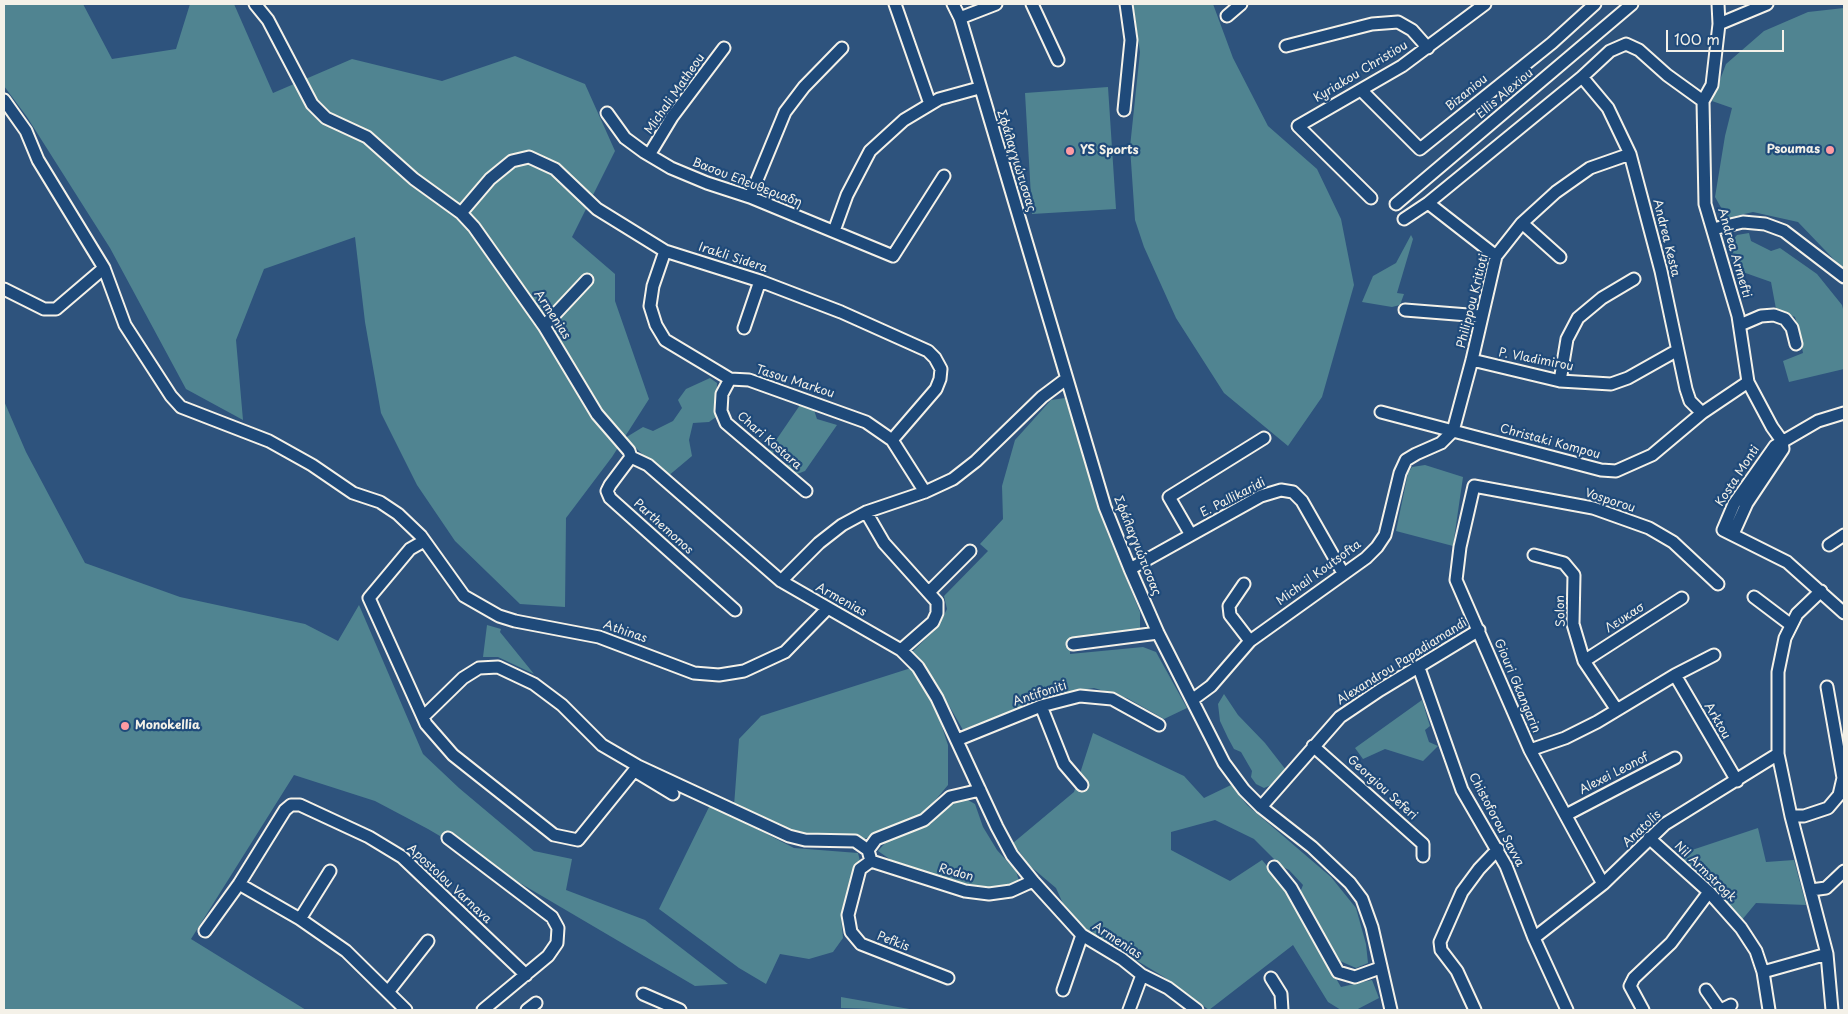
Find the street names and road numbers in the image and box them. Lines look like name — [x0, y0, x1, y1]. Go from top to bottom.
street label: Kyriakou Christiou — [1311, 38, 1411, 106]
street label: Michali Matheou — [642, 51, 708, 137]
street label: Ellis Alexiou — [1474, 66, 1536, 122]
street label: Bizaniou — [1443, 72, 1491, 114]
street label: Σφάλαγγιώτισσας — [994, 108, 1038, 214]
street label: Βασου Ελευθεριαδη — [690, 155, 804, 211]
street label: Andrea Kesta — [1649, 198, 1683, 278]
street label: Andrea Armefti — [1714, 206, 1754, 300]
street label: Irakli Sidera — [697, 240, 769, 276]
street label: Philippou Kritioti — [1454, 252, 1492, 350]
street label: Armenias — [531, 288, 573, 342]
street label: P. Vladimirou — [1497, 346, 1575, 374]
street label: Tasou Markou — [754, 363, 836, 401]
street label: Chari Kostara — [734, 409, 804, 473]
street label: Christaki Kompou — [1498, 422, 1602, 462]
street label: Kosta Monti — [1713, 443, 1763, 509]
street label: E. Pallikaridi — [1198, 475, 1268, 521]
street label: Vosporou — [1583, 486, 1637, 516]
street label: Σφάλαγγιώτισσας — [1110, 494, 1164, 598]
street label: Parthemonos — [630, 496, 696, 558]
street label: Michail Koutsofta — [1274, 537, 1364, 609]
street label: Armenias — [813, 580, 869, 620]
street label: Solon — [1553, 595, 1569, 627]
street label: Λευκασ — [1603, 600, 1647, 636]
street label: Alexandrou Papadiamandi — [1334, 616, 1470, 708]
street label: Athinas — [601, 618, 649, 646]
street label: Giouri Gkangarin — [1491, 637, 1543, 735]
street label: Antifoniti — [1011, 679, 1069, 709]
street label: Arktou — [1701, 700, 1733, 742]
street label: Alexei Leonof — [1577, 750, 1651, 798]
street label: Georgiou Seferi — [1344, 753, 1420, 823]
street label: Chistoforou Savva — [1465, 771, 1527, 869]
street label: Anatolis — [1620, 808, 1664, 850]
street label: Nil Armstrogk — [1671, 839, 1739, 905]
street label: Apostolou Varnava — [404, 841, 494, 927]
street label: Rodon — [937, 861, 975, 885]
street label: Armenias — [1090, 920, 1144, 962]
street label: Pefkis — [875, 929, 911, 955]

